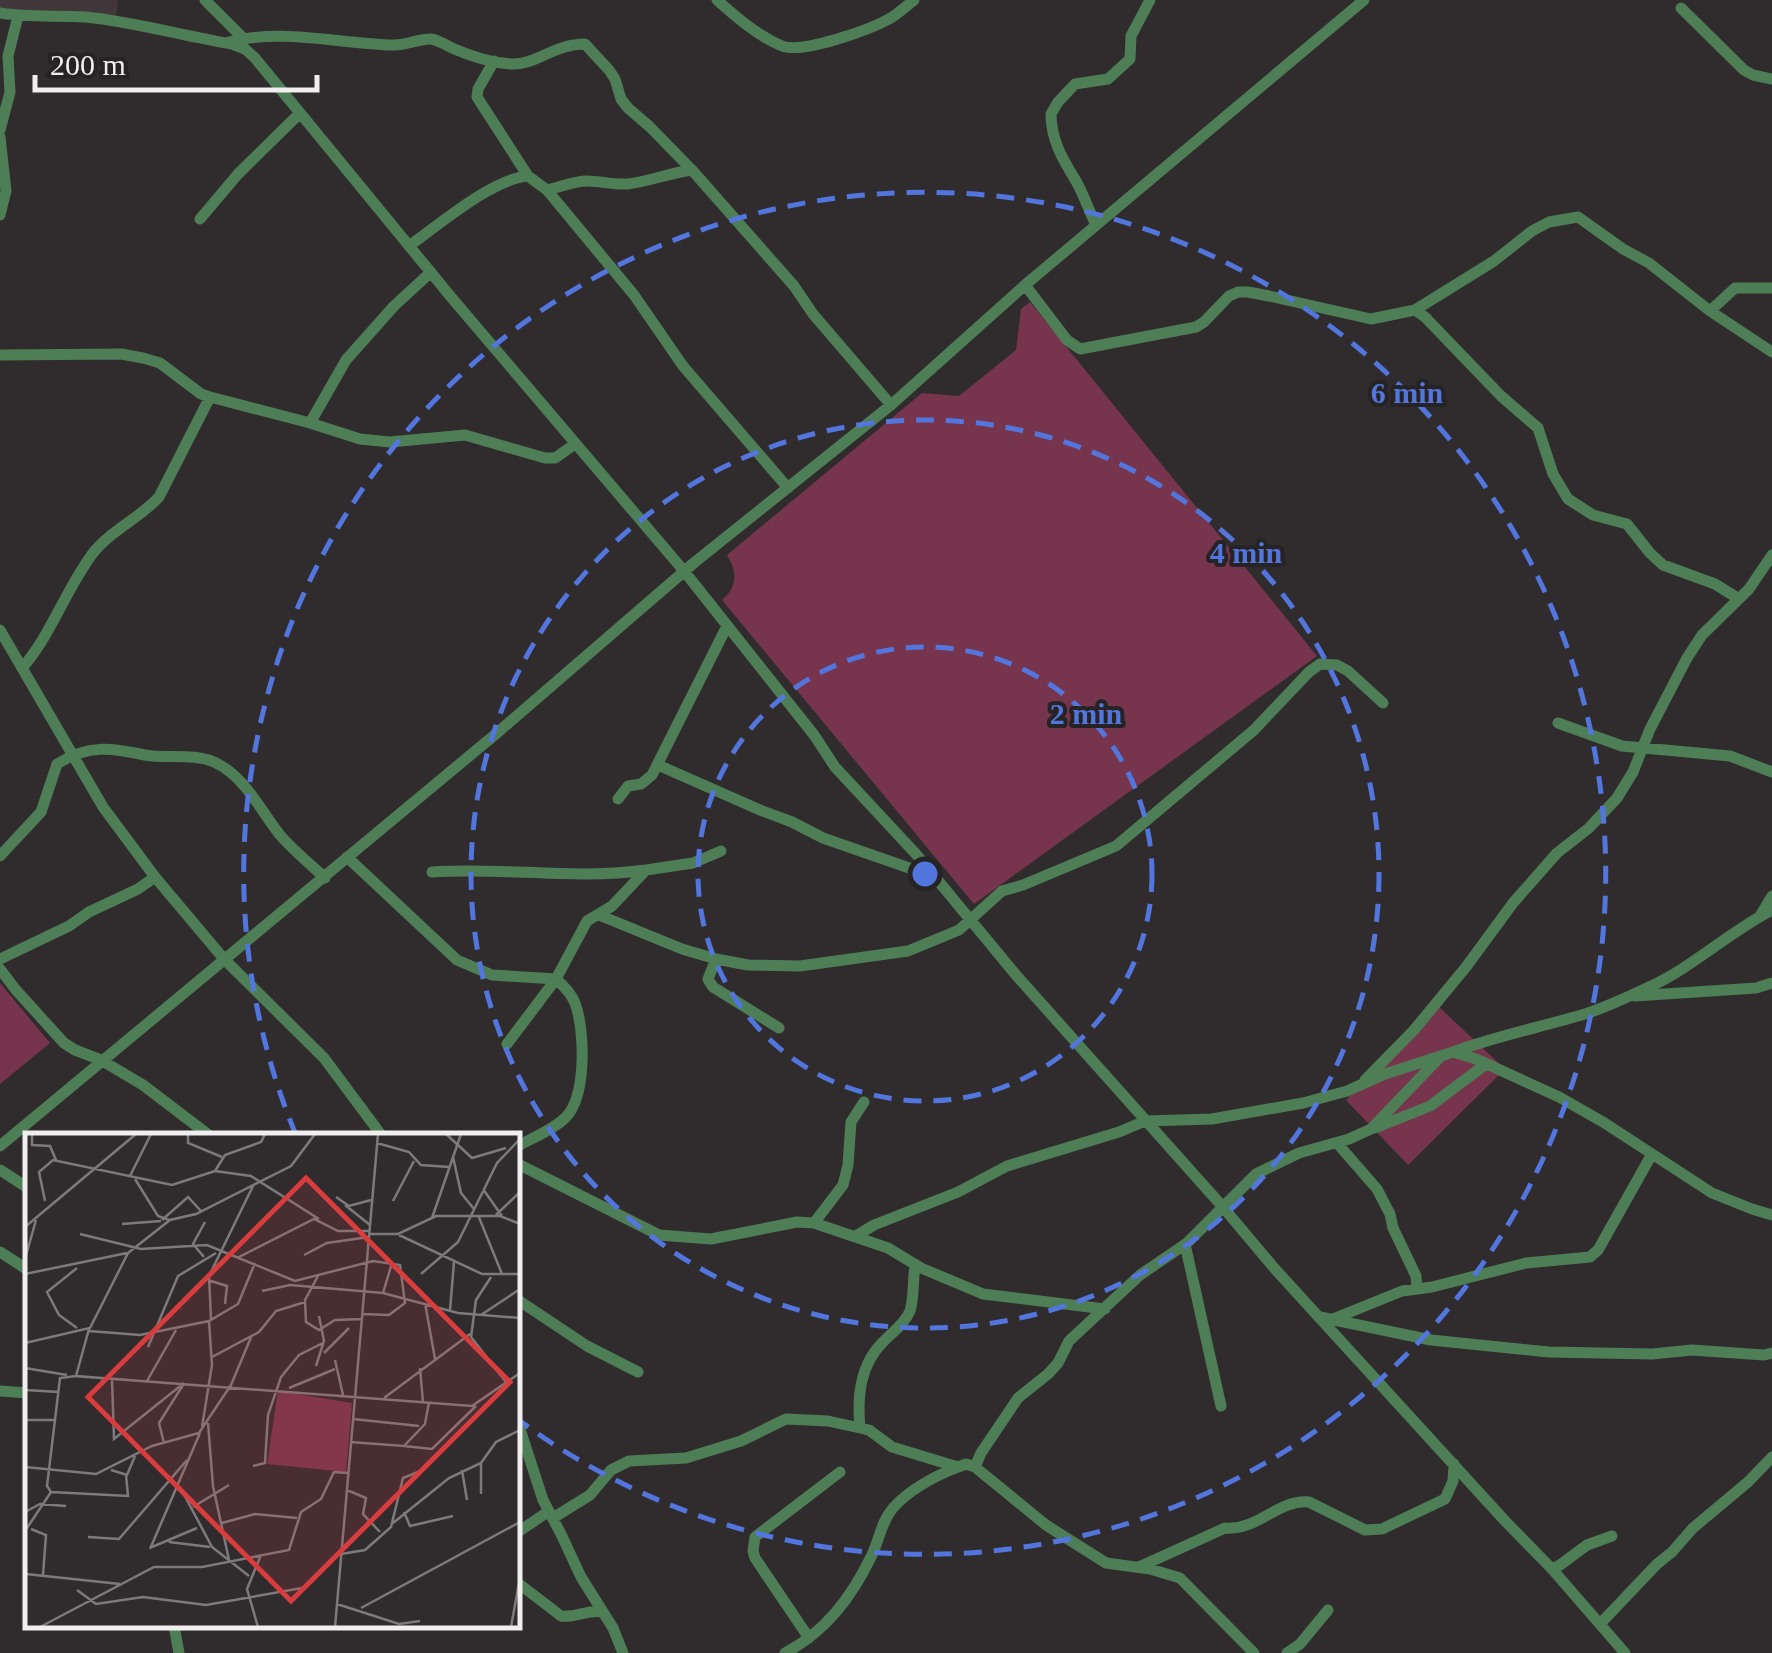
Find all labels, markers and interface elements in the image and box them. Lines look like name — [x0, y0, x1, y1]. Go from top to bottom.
scale bar — [35, 30, 318, 92]
text: 200 m — [50, 48, 126, 81]
text: 6 min — [1371, 376, 1444, 409]
text: 4 min — [1210, 536, 1283, 569]
text: 2 min — [1050, 697, 1123, 730]
centre of rings — [907, 856, 943, 892]
inset map — [25, 1133, 520, 1628]

